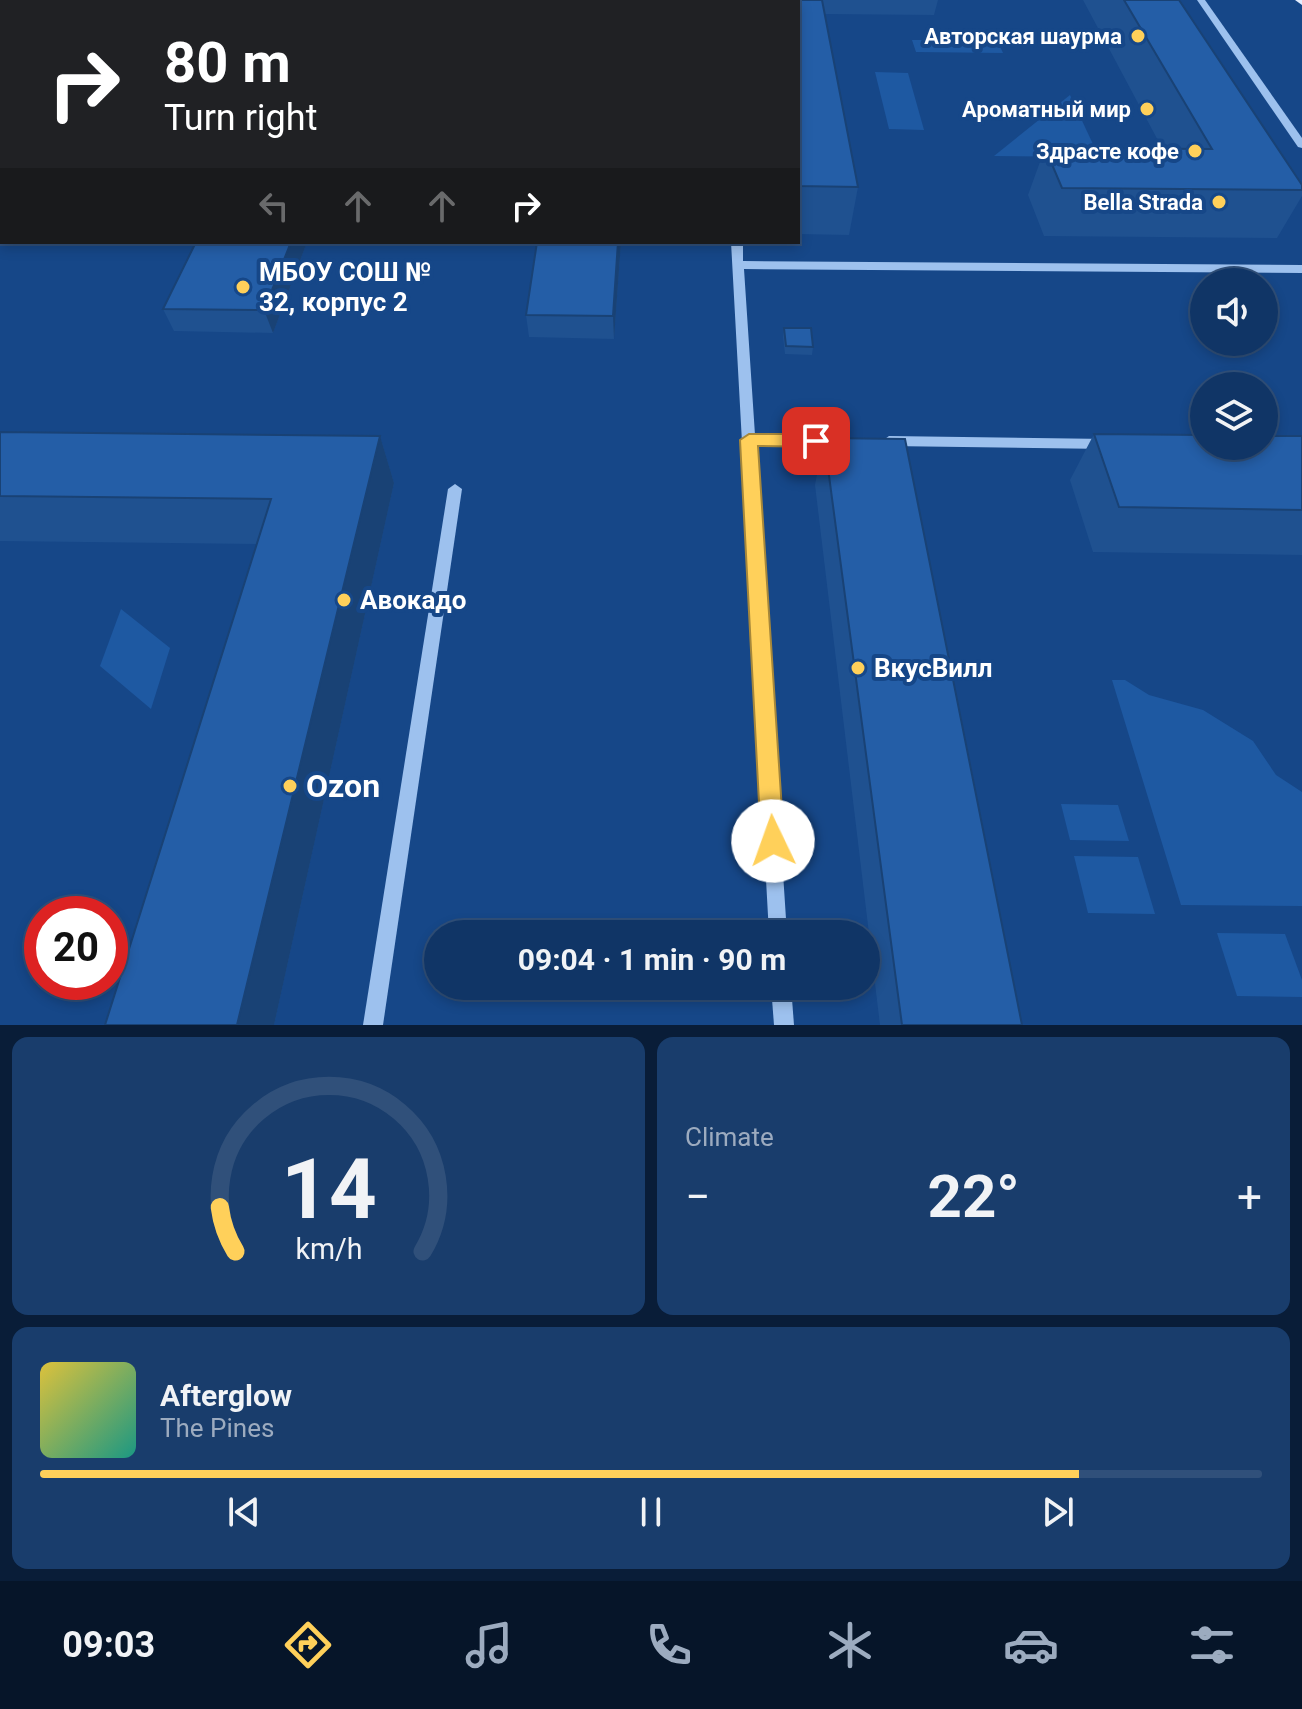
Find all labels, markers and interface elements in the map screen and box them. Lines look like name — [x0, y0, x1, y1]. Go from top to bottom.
place label: Авторская шаурма — [924, 24, 1122, 49]
marker: Авторская шаурма — [1129, 27, 1147, 45]
text: 80 m — [164, 30, 291, 96]
icon: right — [32, 32, 136, 136]
text: Turn right — [164, 97, 317, 139]
place label: Ароматный мир — [962, 97, 1131, 122]
marker: Ароматный мир — [1138, 100, 1156, 118]
place label: Здрасте кофе — [1036, 139, 1179, 164]
marker: Здрасте кофе — [1186, 142, 1204, 160]
icon: left — [252, 184, 296, 228]
icon: ahead — [336, 184, 380, 228]
icon: ahead — [420, 184, 464, 228]
icon: right — [504, 184, 548, 228]
place label: Bella Strada — [1084, 190, 1203, 215]
marker: Bella Strada — [1210, 193, 1228, 211]
place label: МБОУ СОШ № 32, корпус 2 — [259, 257, 432, 317]
map controls — [1190, 268, 1278, 460]
button: sound — [1190, 268, 1278, 356]
marker: МБОУ СОШ № 32, корпус 2 — [234, 278, 252, 296]
button: layers — [1190, 372, 1278, 460]
pin — [782, 407, 850, 475]
icon: arrive — [794, 419, 838, 463]
place label: Авокадо — [360, 585, 466, 615]
marker: Авокадо — [335, 591, 353, 609]
place label: ВкусВилл — [874, 653, 993, 683]
marker: ВкусВилл — [849, 659, 867, 677]
place label: Ozon — [306, 767, 380, 805]
marker: Ozon — [281, 777, 299, 795]
position arrow — [731, 799, 815, 883]
speed limit sign: 20 — [24, 896, 128, 1000]
text: 09:04 · 1 min · 90 m — [518, 942, 786, 977]
text: Climate — [685, 1122, 774, 1152]
text: 14 — [281, 1141, 376, 1238]
text: 22° — [927, 1161, 1020, 1232]
text: − — [685, 1171, 710, 1223]
text: + — [1237, 1171, 1262, 1223]
text: km/h — [295, 1232, 362, 1266]
text: Afterglow — [160, 1378, 292, 1413]
text: The Pines — [160, 1413, 274, 1443]
icon: previous — [222, 1490, 266, 1534]
icon: pause — [629, 1490, 673, 1534]
icon: next — [1036, 1490, 1080, 1534]
icon: directions — [280, 1617, 336, 1673]
icon: music — [461, 1617, 517, 1673]
icon: phone — [641, 1617, 697, 1673]
icon: climate — [822, 1617, 878, 1673]
icon: car — [1003, 1617, 1059, 1673]
icon: filters — [1184, 1617, 1240, 1673]
text: 09:03 — [62, 1624, 155, 1666]

